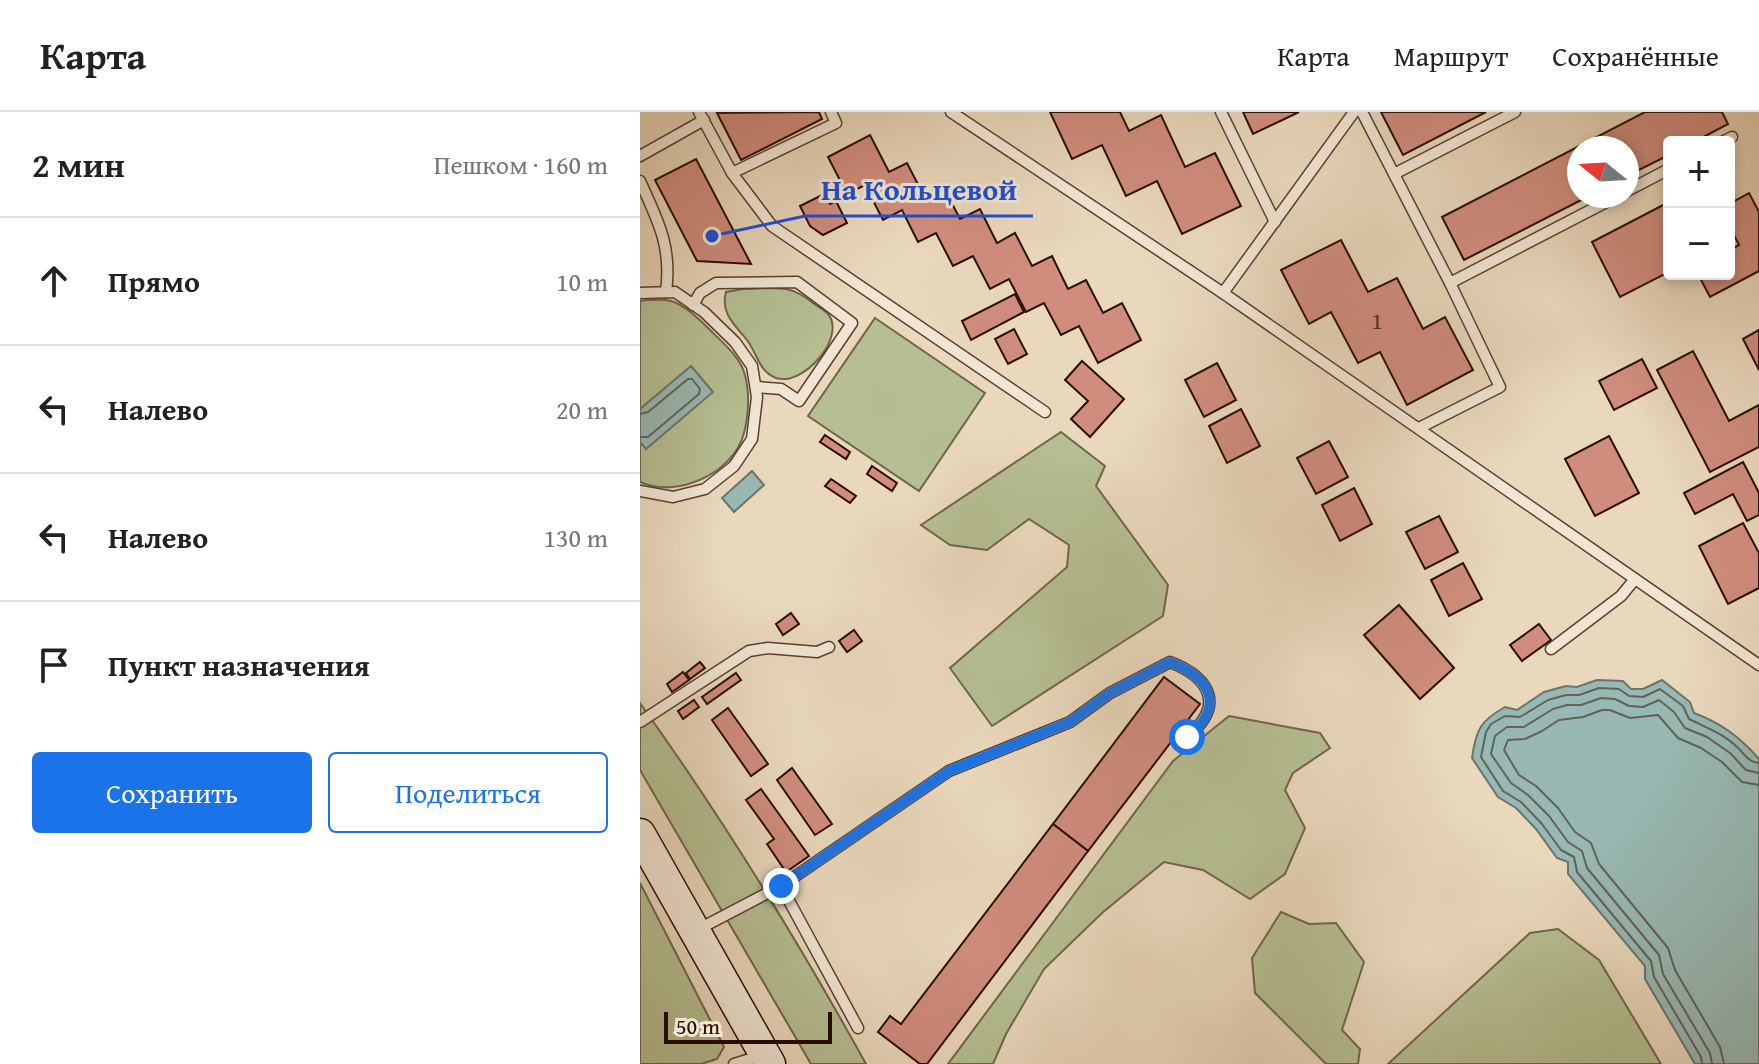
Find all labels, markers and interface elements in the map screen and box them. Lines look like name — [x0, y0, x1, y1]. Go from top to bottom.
text: Карта — [40, 27, 146, 83]
text: Карта — [1277, 35, 1350, 76]
text: Маршрут — [1394, 35, 1508, 76]
text: Сохранённые — [1552, 35, 1719, 76]
north arrow — [1567, 136, 1639, 208]
map controls — [1663, 136, 1735, 280]
button: + — [1663, 136, 1735, 208]
text: 2 мин — [32, 140, 125, 189]
text: Пешком · 160 m — [434, 145, 608, 184]
callout: На Кольцевой — [805, 162, 1033, 216]
text: На Кольцевой — [821, 167, 1017, 211]
button: − — [1663, 208, 1735, 280]
icon: ahead — [32, 259, 76, 303]
text: Прямо — [108, 259, 200, 303]
text: 10 m — [556, 262, 608, 301]
house number: 1 — [1371, 303, 1383, 338]
icon: left — [32, 387, 76, 431]
text: Налево — [108, 387, 208, 431]
text: 20 m — [556, 390, 608, 429]
icon: left — [32, 515, 76, 559]
text: Налево — [108, 515, 208, 559]
text: 130 m — [543, 518, 608, 557]
icon: arrive — [32, 643, 76, 687]
text: Пункт назначения — [108, 643, 370, 687]
route start — [1169, 719, 1205, 755]
button: Сохранить — [32, 752, 312, 833]
button: Поделиться — [328, 752, 608, 833]
route end — [763, 868, 799, 904]
scale bar — [664, 1008, 832, 1044]
text: 50 m — [676, 1010, 720, 1042]

